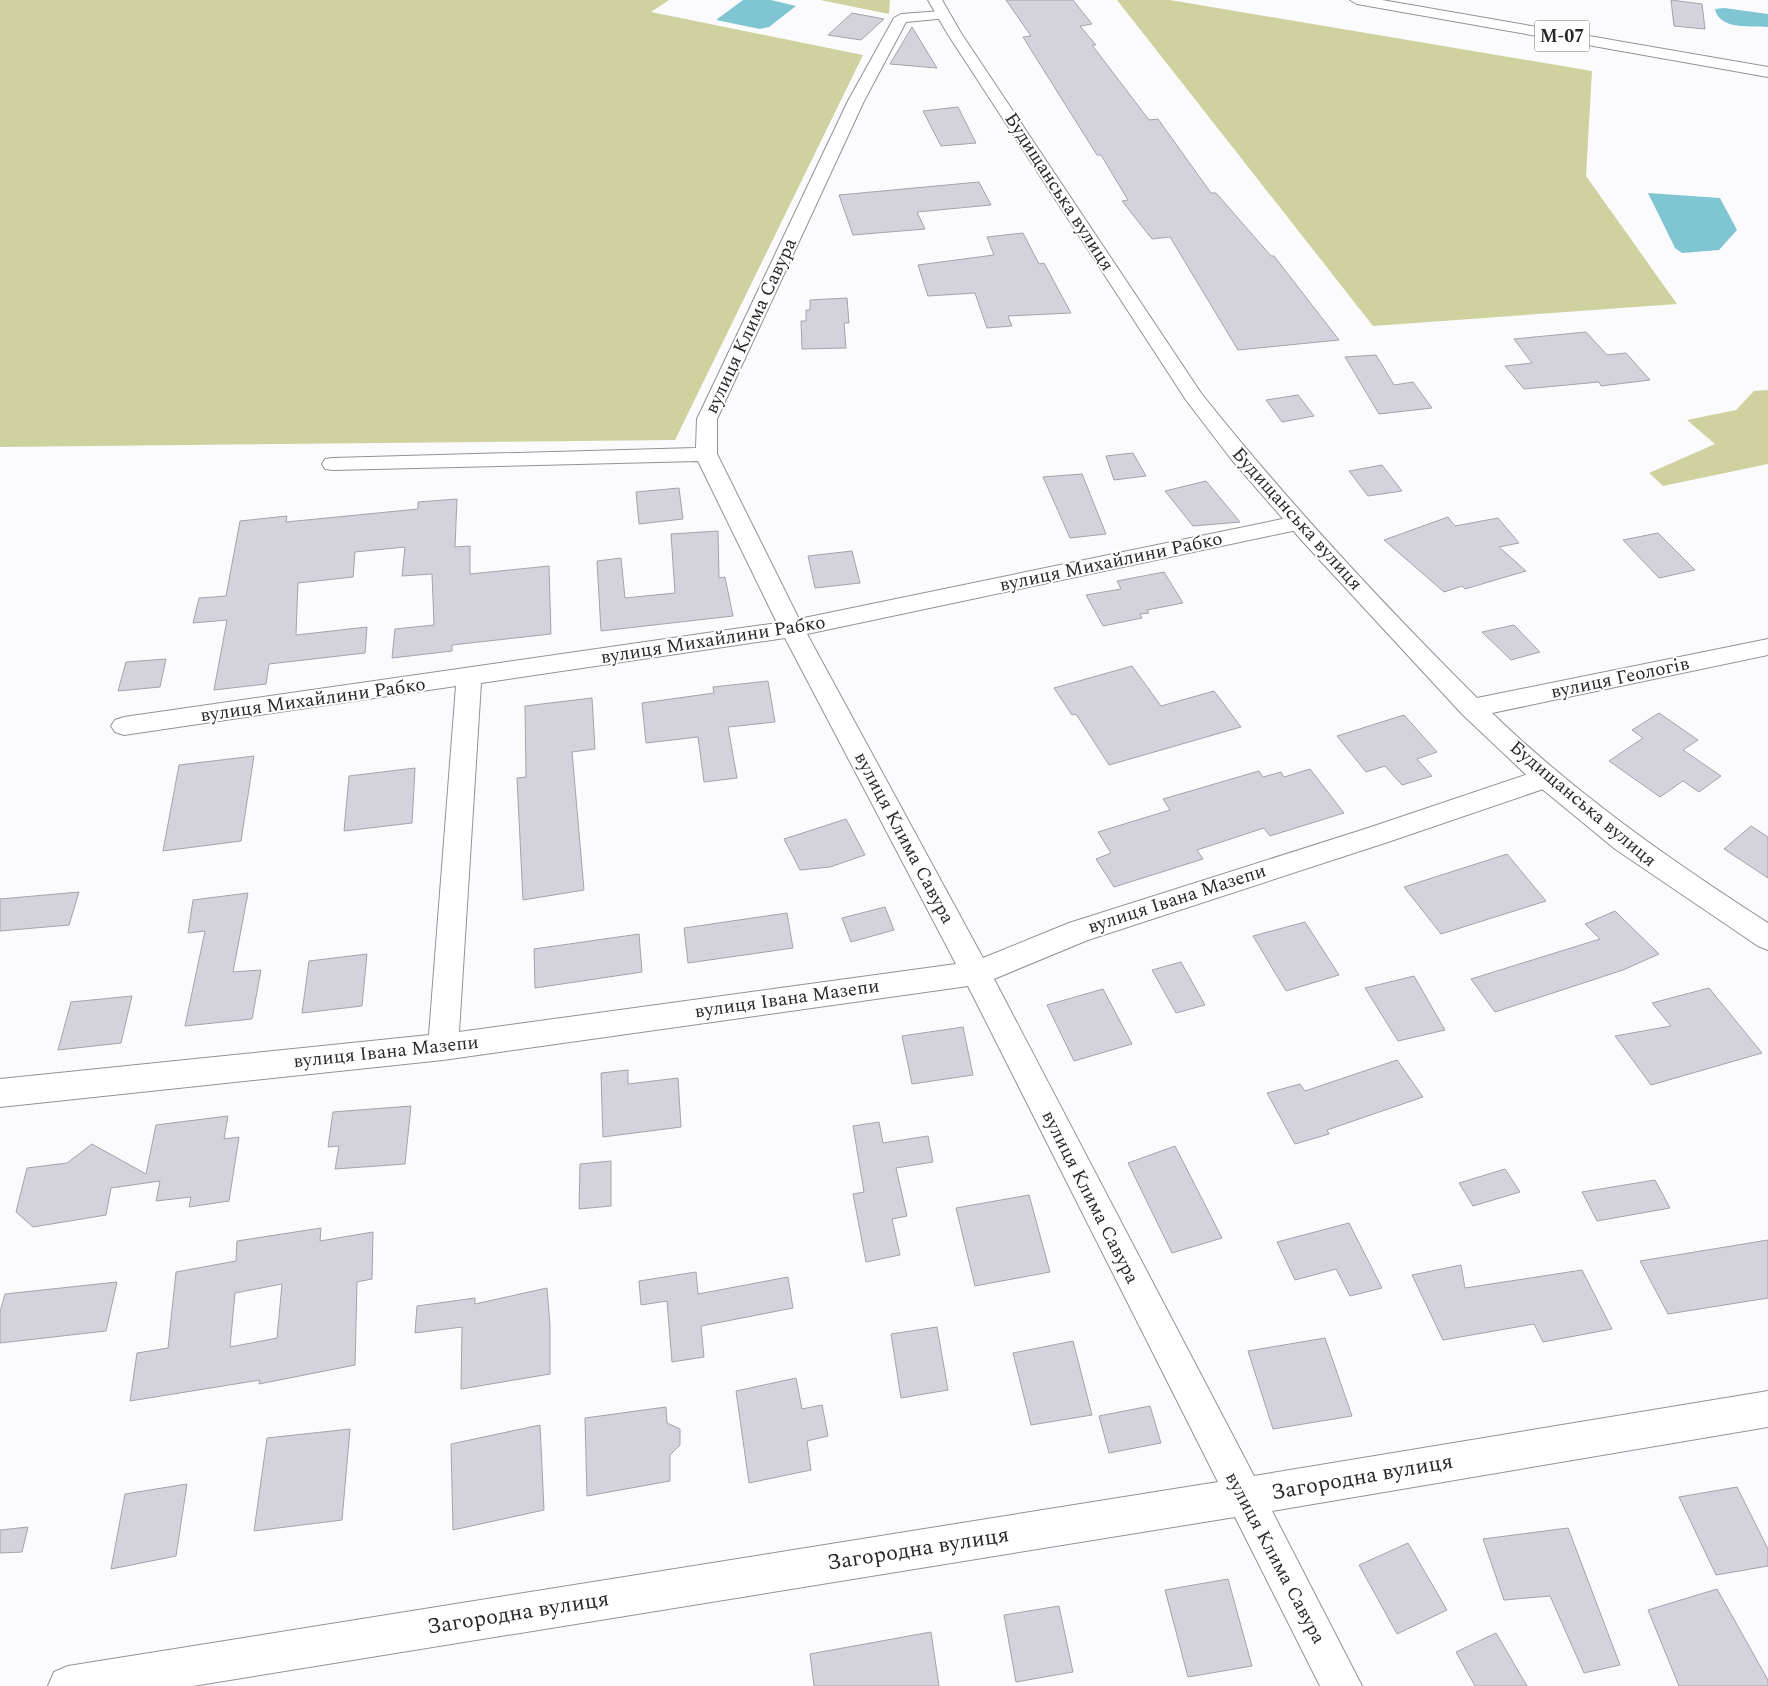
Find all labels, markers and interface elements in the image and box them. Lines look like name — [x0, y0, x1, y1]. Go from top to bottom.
road number: М-07 — [1534, 20, 1590, 52]
street label: Будищанська вулиця — [997, 107, 1121, 277]
street label: вулиця Клима Савура — [697, 233, 805, 419]
street label: Будищанська вулиця — [1225, 441, 1369, 597]
street label: вулиця Михайлини Рабко — [997, 524, 1225, 600]
street label: вулиця Михайлини Рабко — [599, 608, 827, 672]
street label: вулиця Геологів — [1548, 649, 1692, 707]
street label: вулиця Михайлини Рабко — [198, 670, 428, 730]
street label: Будищанська вулиця — [1503, 734, 1663, 874]
street label: вулиця Клима Савура — [846, 747, 962, 930]
street label: вулиця Івана Мазепи — [1084, 856, 1270, 942]
street label: вулиця Івана Мазепи — [693, 972, 881, 1026]
street label: вулиця Івана Мазепи — [292, 1028, 480, 1076]
street label: вулиця Клима Савура — [1034, 1105, 1147, 1289]
street label: Загородна вулиця — [1269, 1445, 1455, 1509]
street label: вулиця Клима Савура — [1217, 1467, 1333, 1650]
street label: Загородна вулиця — [825, 1518, 1011, 1580]
street label: Загородна вулиця — [425, 1582, 611, 1644]

